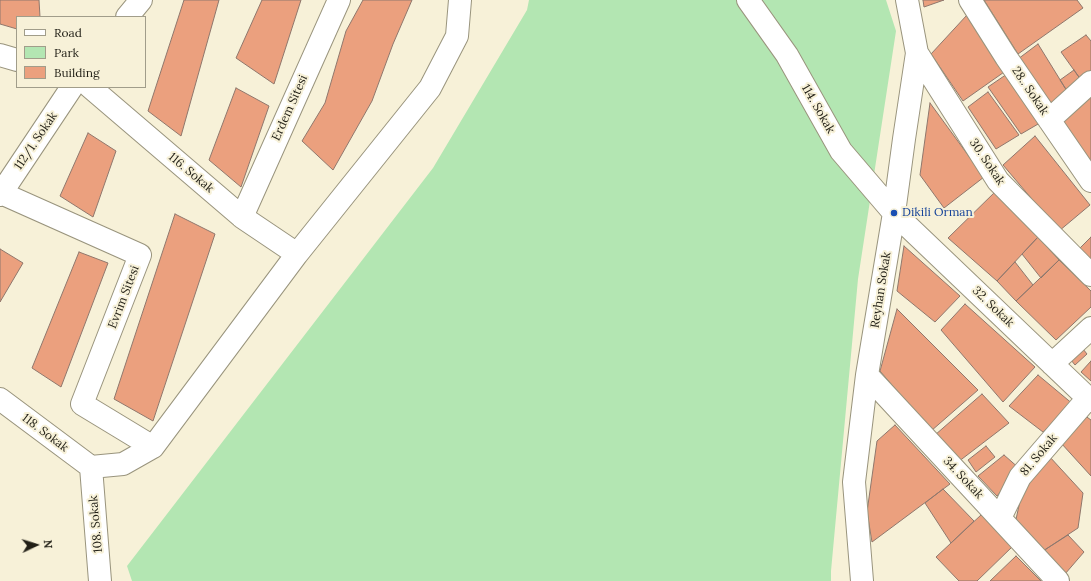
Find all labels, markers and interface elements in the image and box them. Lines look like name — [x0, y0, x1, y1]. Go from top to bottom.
legend — [16, 16, 146, 88]
text: Road — [54, 25, 82, 40]
text: Park — [54, 45, 79, 60]
street label: 28.. Sokak — [1009, 64, 1051, 118]
text: Building — [54, 65, 100, 80]
street label: Erdem Sitesi — [269, 73, 311, 143]
street label: 114. Sokak — [798, 82, 838, 136]
street label: 112/1. Sokak — [11, 109, 61, 173]
street label: 30. Sokak — [966, 136, 1008, 188]
street label: 116. Sokak — [165, 150, 217, 196]
place label: Dikili Orman — [902, 206, 973, 220]
marker: Dikili Orman — [889, 208, 899, 218]
street label: Reyhan Sokak — [868, 251, 894, 329]
street label: Evrim Sitesi — [105, 263, 143, 331]
street label: 32. Sokak — [969, 284, 1017, 330]
street label: 118. Sokak — [19, 411, 71, 455]
street label: 81. Sokak — [1017, 431, 1061, 479]
street label: 34. Sokak — [940, 454, 986, 502]
street label: 108. Sokak — [86, 495, 106, 553]
north arrow — [16, 525, 56, 565]
text: N — [41, 539, 55, 549]

